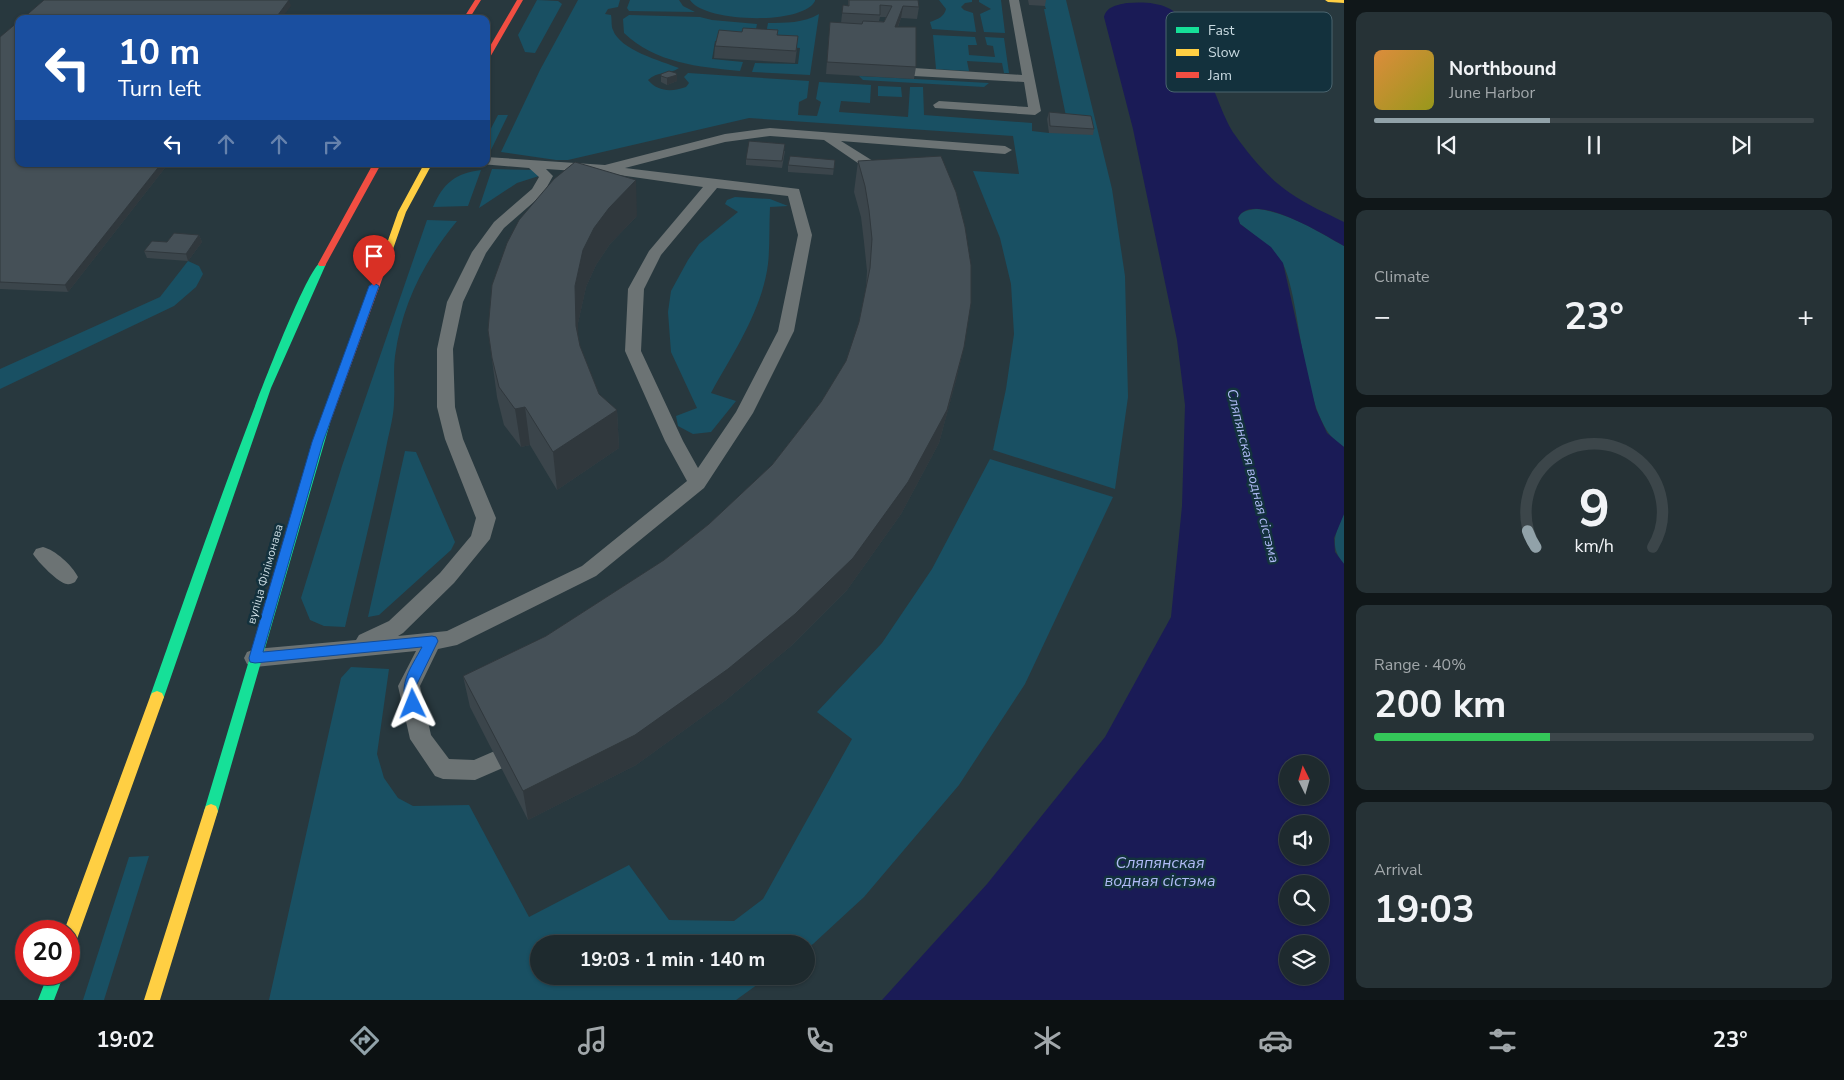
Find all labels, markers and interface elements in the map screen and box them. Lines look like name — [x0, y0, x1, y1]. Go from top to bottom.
legend — [1166, 12, 1332, 92]
text: Fast — [1208, 21, 1234, 40]
text: 10 m — [118, 29, 200, 76]
icon: left — [35, 35, 100, 100]
text: Slow — [1208, 43, 1240, 62]
text: Northbound — [1449, 56, 1556, 82]
text: Jam — [1207, 66, 1232, 85]
text: Turn left — [118, 74, 201, 104]
text: June Harbor — [1449, 82, 1535, 104]
icon: left — [159, 130, 187, 158]
icon: ahead — [212, 130, 240, 158]
icon: ahead — [265, 130, 293, 158]
icon: right — [318, 130, 346, 158]
icon: previous — [1433, 131, 1461, 159]
icon: pause — [1580, 131, 1608, 159]
icon: next — [1727, 131, 1755, 159]
pin — [353, 235, 395, 286]
icon: arrive — [360, 242, 388, 270]
text: Climate — [1374, 266, 1429, 288]
text: 23° — [1564, 291, 1624, 342]
text: − — [1374, 298, 1391, 336]
text: + — [1797, 298, 1814, 336]
water label: Сляпянская водная сістэма — [1222, 387, 1284, 565]
text: 9 — [1578, 473, 1610, 544]
street label: вуліца Філімонава — [243, 522, 287, 626]
text: km/h — [1574, 534, 1614, 558]
text: Range · 40% — [1374, 654, 1466, 676]
position arrow — [386, 677, 438, 729]
text: 200 km — [1374, 679, 1506, 730]
north arrow — [1279, 755, 1329, 805]
map controls — [1279, 755, 1329, 985]
button: sound — [1279, 815, 1329, 865]
water label: Сляпянская водная сістэма — [1104, 852, 1216, 892]
text: Arrival — [1374, 859, 1422, 881]
button: search — [1279, 875, 1329, 925]
text: 19:03 — [1374, 884, 1475, 935]
speed limit sign: 20 — [15, 920, 80, 985]
button: layers — [1279, 935, 1329, 985]
text: 19:03 · 1 min · 140 m — [580, 947, 765, 973]
icon: directions — [347, 1023, 382, 1058]
icon: music — [575, 1023, 610, 1058]
icon: phone — [802, 1023, 837, 1058]
icon: climate — [1030, 1023, 1065, 1058]
icon: car — [1258, 1023, 1293, 1058]
icon: filters — [1485, 1023, 1520, 1058]
text: 19:02 — [96, 1025, 155, 1055]
text: 23° — [1713, 1025, 1748, 1055]

